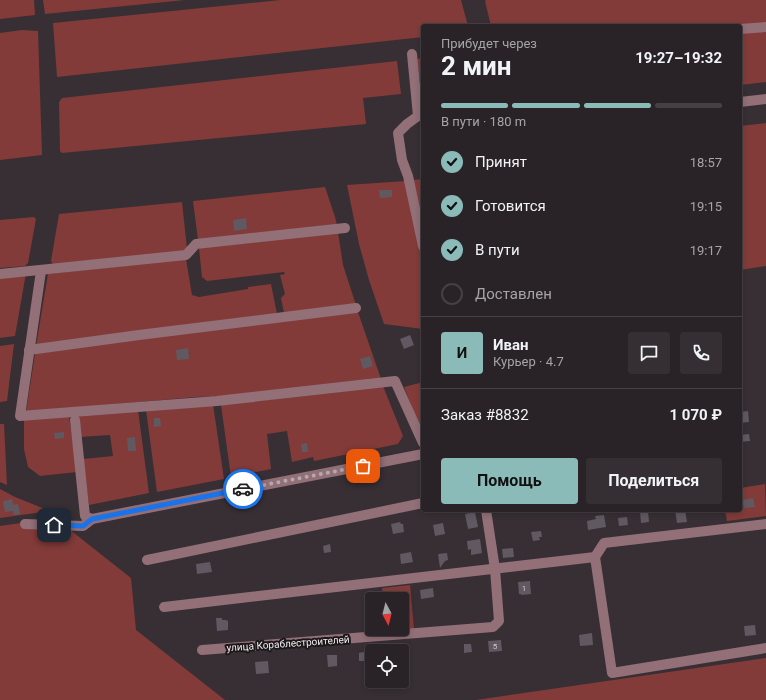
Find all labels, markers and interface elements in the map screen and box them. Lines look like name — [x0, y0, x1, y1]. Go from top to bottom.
text: Прибудет через — [441, 36, 537, 51]
text: 19:27–19:32 — [635, 49, 722, 67]
text: 2 мин — [441, 51, 512, 81]
text: В пути · 180 m — [441, 114, 526, 129]
icon: check — [441, 151, 463, 173]
text: Принят — [475, 153, 527, 171]
text: 18:57 — [690, 155, 722, 170]
icon: check — [441, 195, 463, 217]
text: Готовится — [475, 197, 546, 215]
text: 19:15 — [690, 199, 722, 214]
icon: check — [441, 239, 463, 261]
text: В пути — [475, 241, 520, 259]
text: 19:17 — [690, 243, 722, 258]
text: Доставлен — [475, 285, 552, 303]
button: chat — [628, 332, 670, 374]
button: phone — [680, 332, 722, 374]
text: Иван — [493, 336, 529, 354]
text: И — [457, 344, 467, 362]
text: Курьер · 4.7 — [493, 354, 564, 369]
text: Заказ #8832 — [441, 406, 529, 424]
text: 1 070 ₽ — [670, 406, 722, 424]
pin — [346, 449, 380, 483]
icon: bag — [352, 455, 374, 477]
button: Помощь — [441, 458, 578, 504]
button: Поделиться — [586, 458, 722, 504]
courier — [223, 469, 263, 509]
icon: car — [232, 478, 254, 500]
pin — [37, 508, 71, 542]
icon: home — [43, 514, 65, 536]
house number: 1 — [522, 584, 526, 593]
north arrow — [365, 592, 409, 636]
map controls — [365, 592, 409, 688]
street label: улица Кораблестроителей — [226, 634, 350, 653]
house number: 5 — [493, 642, 498, 651]
button: locate — [365, 644, 409, 688]

